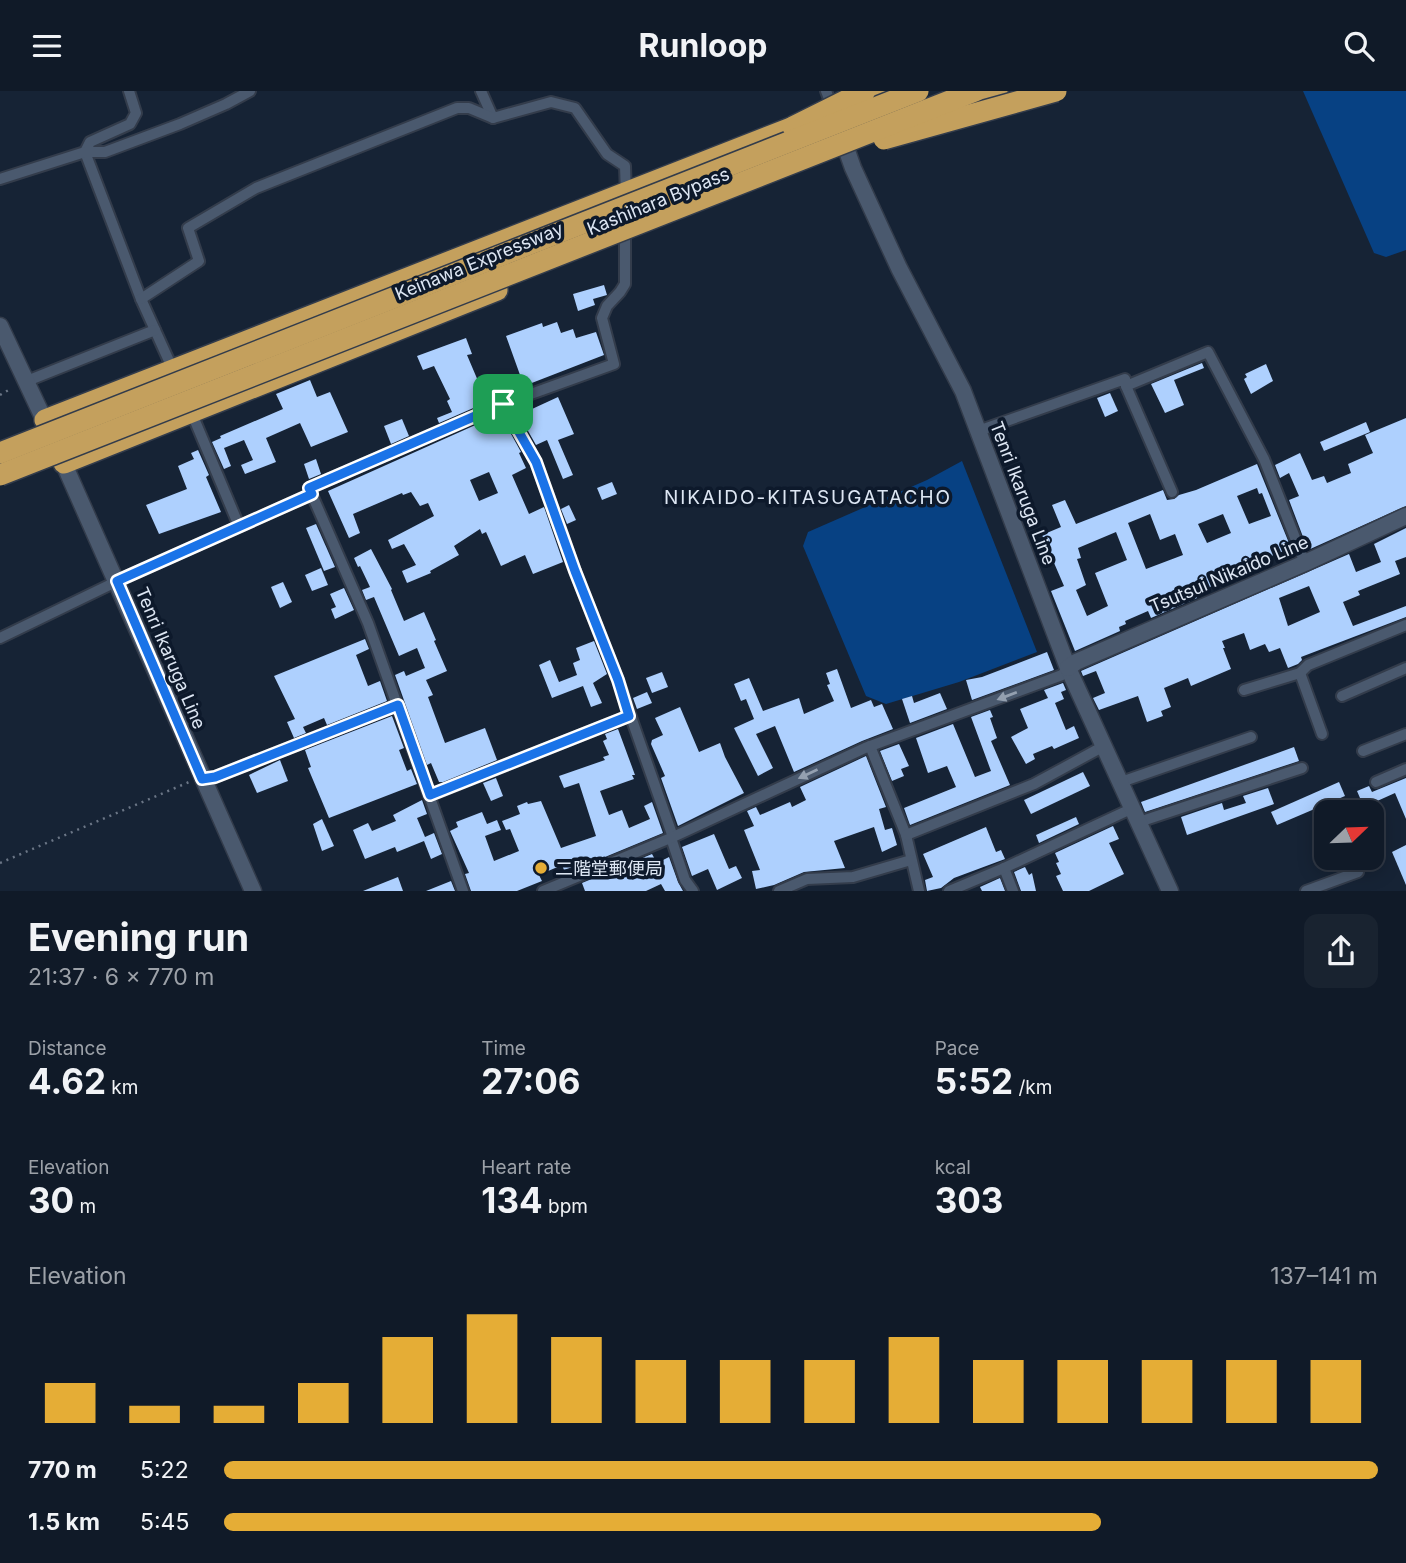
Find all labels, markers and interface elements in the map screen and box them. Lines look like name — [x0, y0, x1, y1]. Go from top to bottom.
text: Runloop — [639, 26, 767, 65]
icon: menu — [28, 27, 66, 65]
icon: search — [1340, 27, 1378, 65]
street label: Kashihara Bypass — [584, 163, 732, 239]
street label: Keinawa Expressway — [392, 218, 566, 304]
pin — [473, 374, 533, 434]
icon: arrive — [484, 385, 522, 423]
street label: Tenri Ikaruga Line — [986, 418, 1060, 568]
district label: NIKAIDO-KITASUGATACHO — [664, 486, 952, 509]
street label: Tsutsui Nikaido Line — [1146, 531, 1312, 617]
street label: Tenri Ikaruga Line — [132, 584, 210, 732]
one-way arrow — [997, 690, 1018, 701]
one-way arrow — [798, 768, 818, 780]
north arrow — [1314, 800, 1384, 870]
map controls — [1314, 800, 1384, 870]
place label: 二階堂郵便局 — [555, 858, 663, 879]
marker: 二階堂郵便局 — [533, 860, 549, 876]
text: Evening run — [28, 914, 249, 960]
button: share — [1304, 914, 1378, 988]
text: 21:37 · 6 × 770 m — [28, 963, 214, 991]
text: Distance — [28, 1037, 106, 1060]
text: Time — [481, 1037, 526, 1060]
text: Pace — [935, 1037, 979, 1060]
text: 4.62 — [28, 1060, 106, 1102]
text: 27:06 — [481, 1060, 581, 1102]
text: 5:52 — [935, 1060, 1013, 1102]
text: km — [106, 1076, 138, 1099]
text: /km — [1013, 1076, 1052, 1099]
text: Elevation — [28, 1156, 109, 1179]
text: Heart rate — [481, 1156, 571, 1179]
text: kcal — [935, 1156, 971, 1179]
text: 30 — [28, 1179, 74, 1221]
text: 134 — [481, 1179, 543, 1221]
text: 303 — [935, 1179, 1003, 1221]
text: m — [74, 1195, 96, 1218]
text: bpm — [543, 1195, 588, 1218]
text: Elevation — [28, 1262, 127, 1290]
text: 137–141 m — [1270, 1262, 1378, 1290]
text: 770 m — [28, 1456, 97, 1484]
text: 5:22 — [140, 1456, 189, 1484]
text: 1.5 km — [28, 1508, 100, 1536]
text: 5:45 — [140, 1508, 189, 1536]

